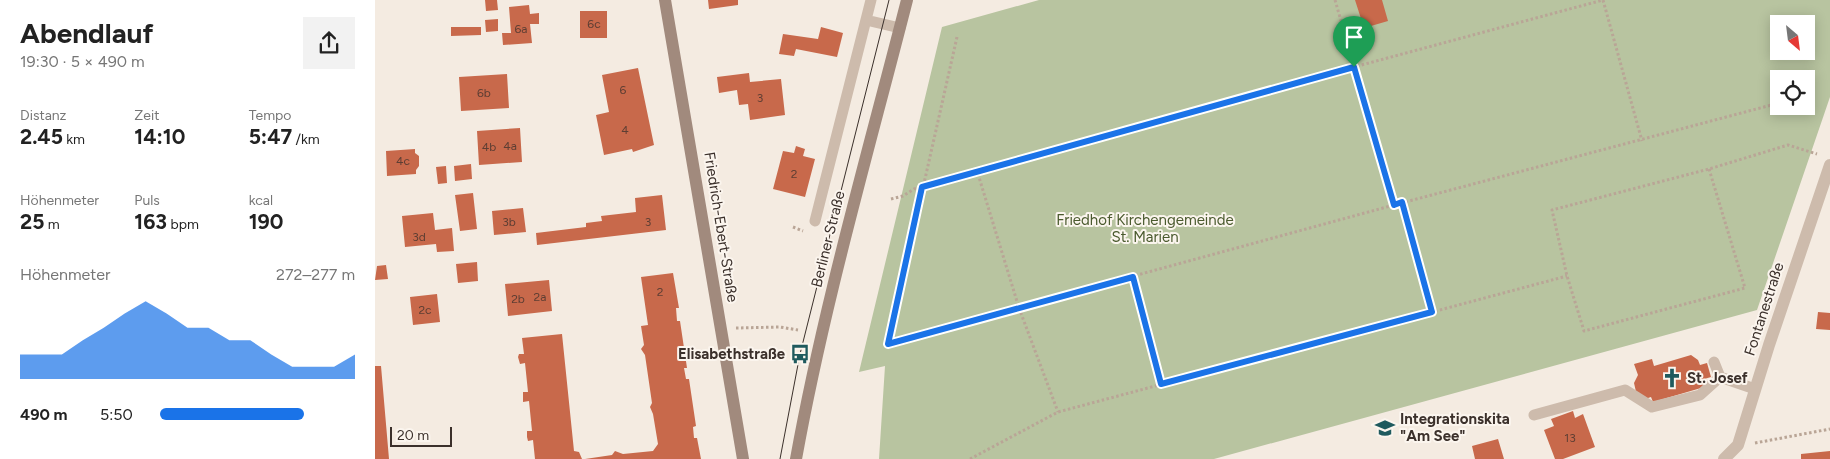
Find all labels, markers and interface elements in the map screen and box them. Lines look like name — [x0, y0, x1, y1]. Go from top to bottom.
north arrow — [1770, 15, 1815, 60]
map controls — [1770, 15, 1815, 115]
text: Abendlauf — [20, 16, 153, 50]
pin — [1333, 16, 1375, 67]
button: share — [303, 17, 355, 69]
house number: 6c — [587, 17, 601, 31]
house number: 6a — [515, 22, 527, 36]
icon: arrive — [1340, 23, 1368, 51]
text: 19:30 · 5 × 490 m — [20, 52, 145, 71]
button: locate — [1770, 70, 1815, 115]
house number: 6 — [620, 83, 627, 97]
house number: 6b — [477, 86, 491, 100]
house number: 3 — [757, 91, 763, 105]
text: Distanz — [20, 107, 67, 124]
text: Zeit — [134, 107, 160, 124]
text: Tempo — [249, 107, 291, 124]
house number: 4 — [621, 123, 629, 137]
text: 2.45 — [20, 124, 63, 149]
text: 14:10 — [134, 124, 185, 149]
text: 5:47 — [249, 124, 292, 149]
text: km — [63, 131, 85, 148]
text: /km — [292, 131, 320, 148]
house number: 4a — [503, 139, 517, 153]
house number: 4b — [482, 140, 496, 154]
street label: Friedrich-Ebert-Straße — [700, 151, 742, 303]
house number: 4c — [396, 154, 410, 168]
house number: 2 — [791, 167, 797, 181]
street label: Berliner Straße — [807, 189, 849, 289]
text: Höhenmeter — [20, 192, 99, 209]
text: Puls — [134, 192, 160, 209]
text: kcal — [249, 192, 273, 209]
text: 25 — [20, 209, 44, 234]
text: 163 — [134, 209, 167, 234]
text: 190 — [249, 209, 283, 234]
park label: Friedhof Kirchengemeinde St. Marien — [1056, 211, 1234, 246]
house number: 3b — [502, 215, 516, 229]
house number: 3 — [645, 215, 651, 229]
text: m — [44, 216, 60, 233]
text: bpm — [167, 216, 199, 233]
house number: 3d — [412, 230, 426, 244]
street label: Fontanestraße — [1740, 260, 1788, 358]
text: Höhenmeter — [20, 265, 110, 284]
text: 272–277 m — [276, 265, 355, 284]
house number: 2 — [657, 285, 663, 299]
house number: 2a — [534, 290, 546, 304]
house number: 2b — [511, 292, 525, 306]
house number: 2c — [418, 303, 432, 317]
bus stop icon: Elisabethstraße — [789, 343, 811, 365]
place label: Elisabethstraße — [678, 345, 786, 363]
church icon: St. Josef — [1661, 367, 1683, 389]
place label: St. Josef — [1687, 369, 1748, 387]
text: 490 m — [20, 405, 68, 424]
text: 5:50 — [100, 405, 133, 424]
place label: Integrationskita "Am See" — [1400, 410, 1510, 445]
school or university icon: Integrationskita "Am See" — [1374, 417, 1396, 439]
scale bar — [390, 424, 453, 447]
text: 20 m — [397, 427, 429, 444]
house number: 13 — [1564, 431, 1576, 445]

